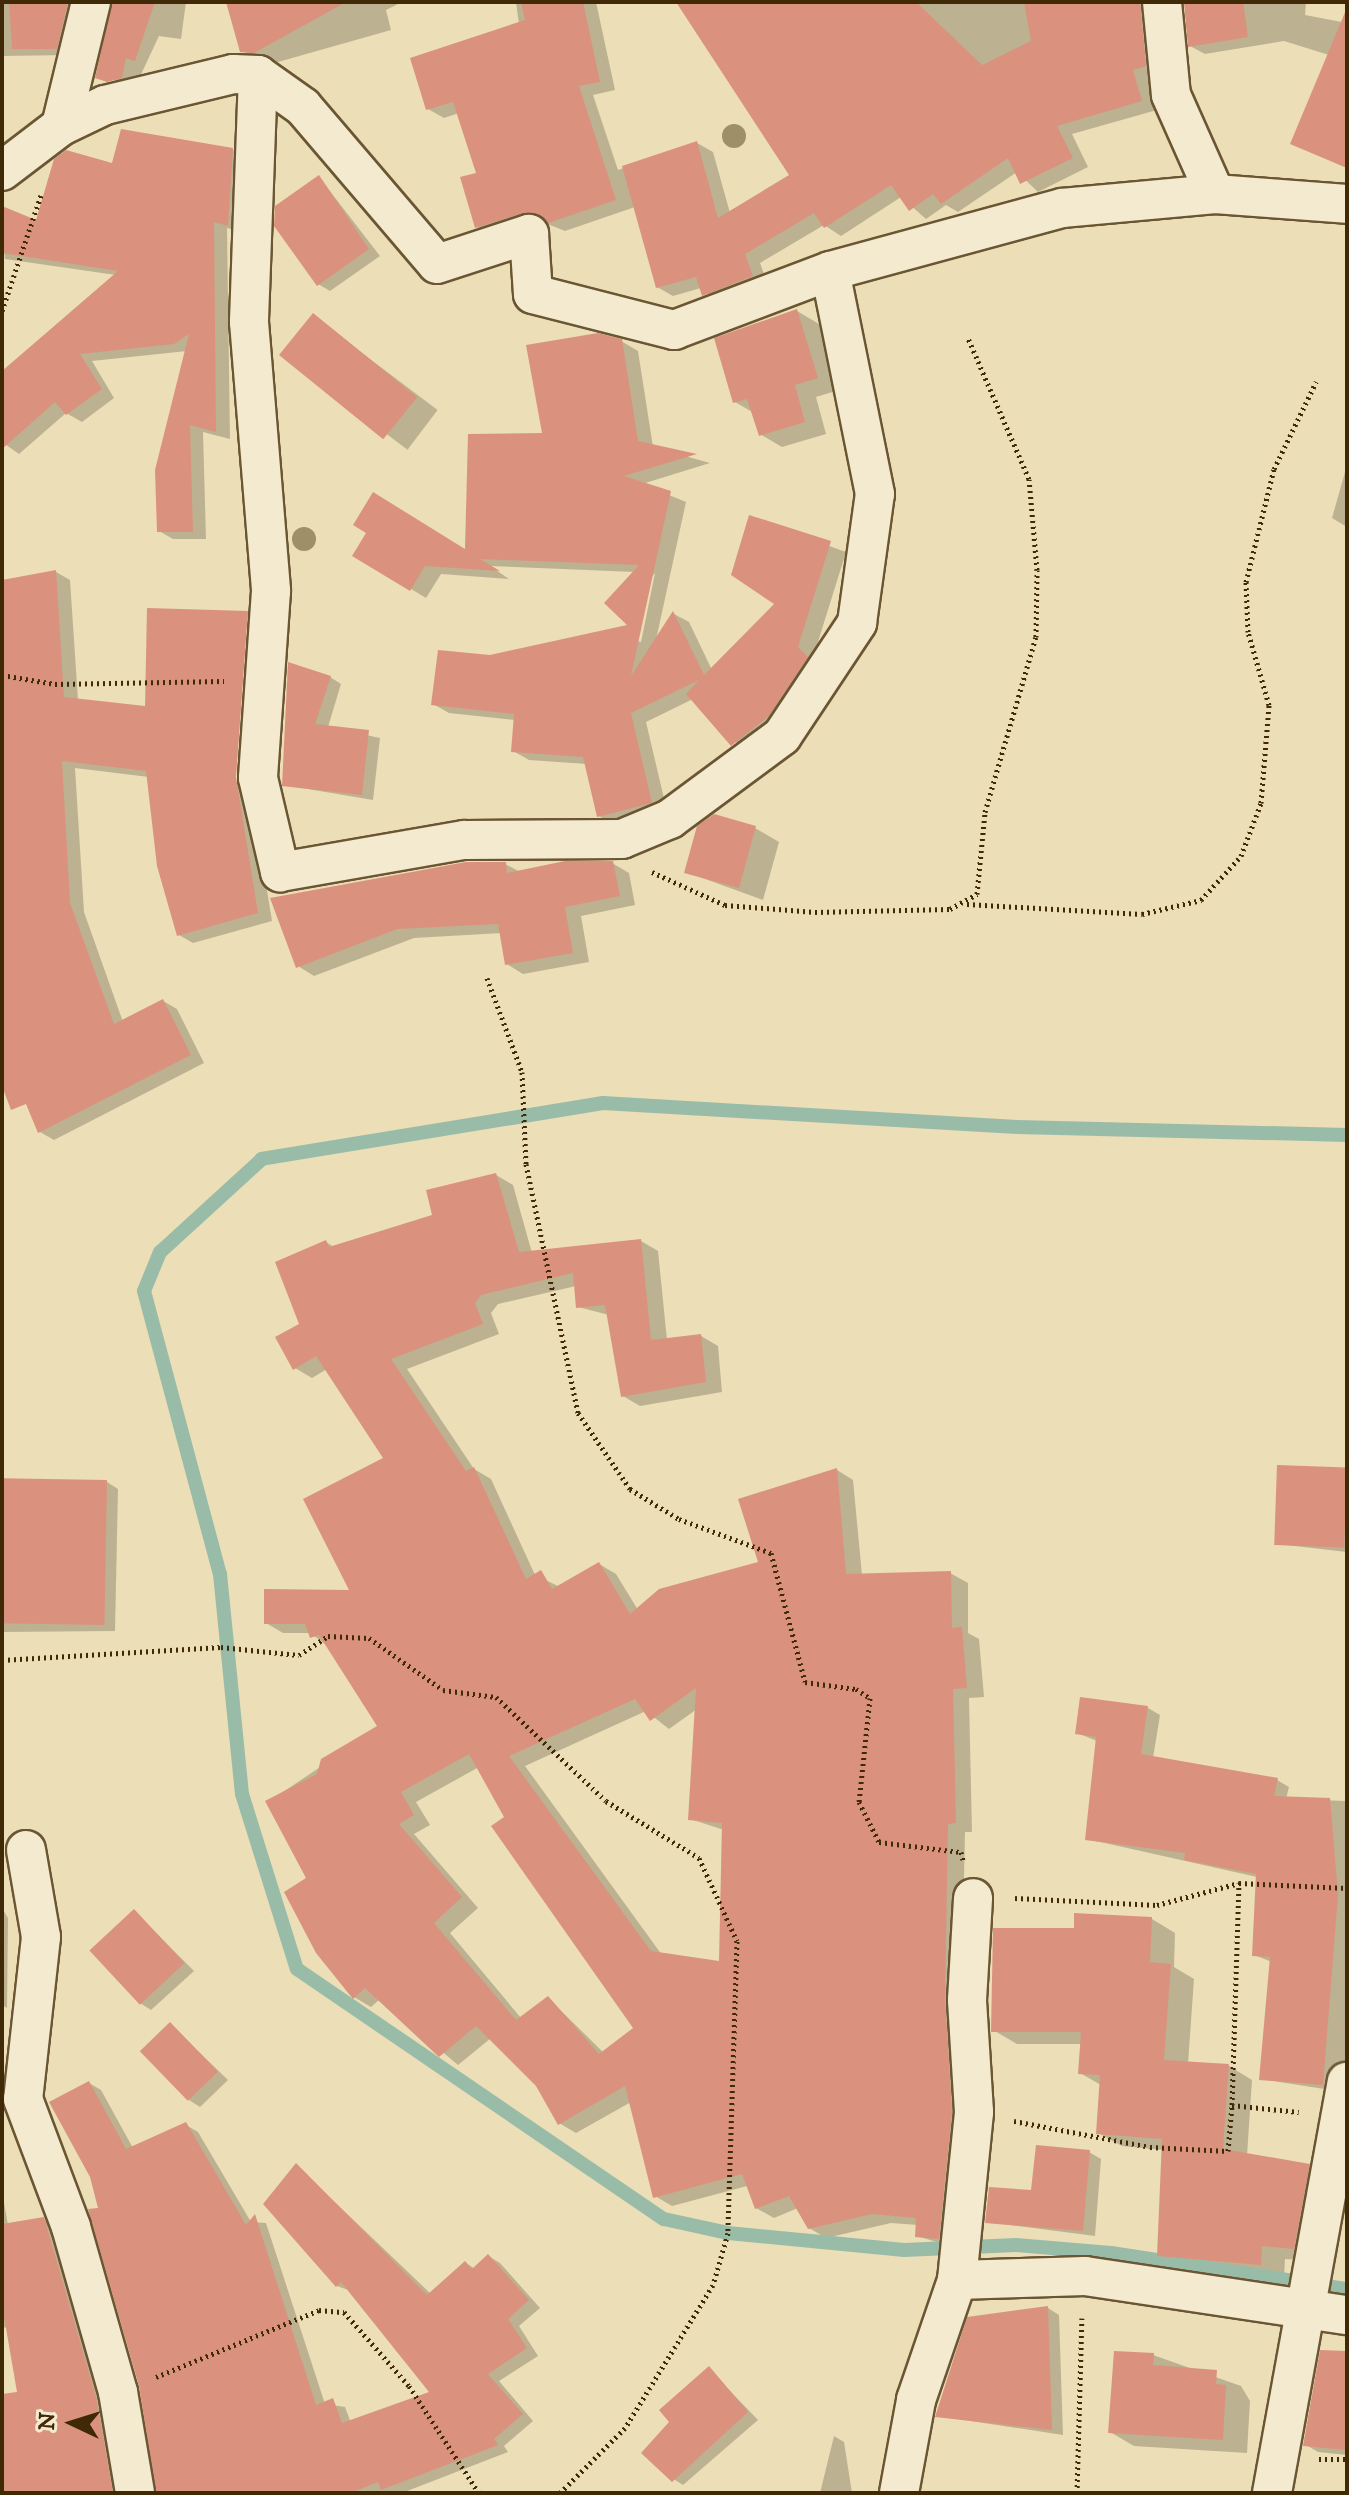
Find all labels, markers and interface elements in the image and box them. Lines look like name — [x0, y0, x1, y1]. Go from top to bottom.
north arrow — [32, 2383, 112, 2463]
text: N — [33, 2411, 62, 2431]

